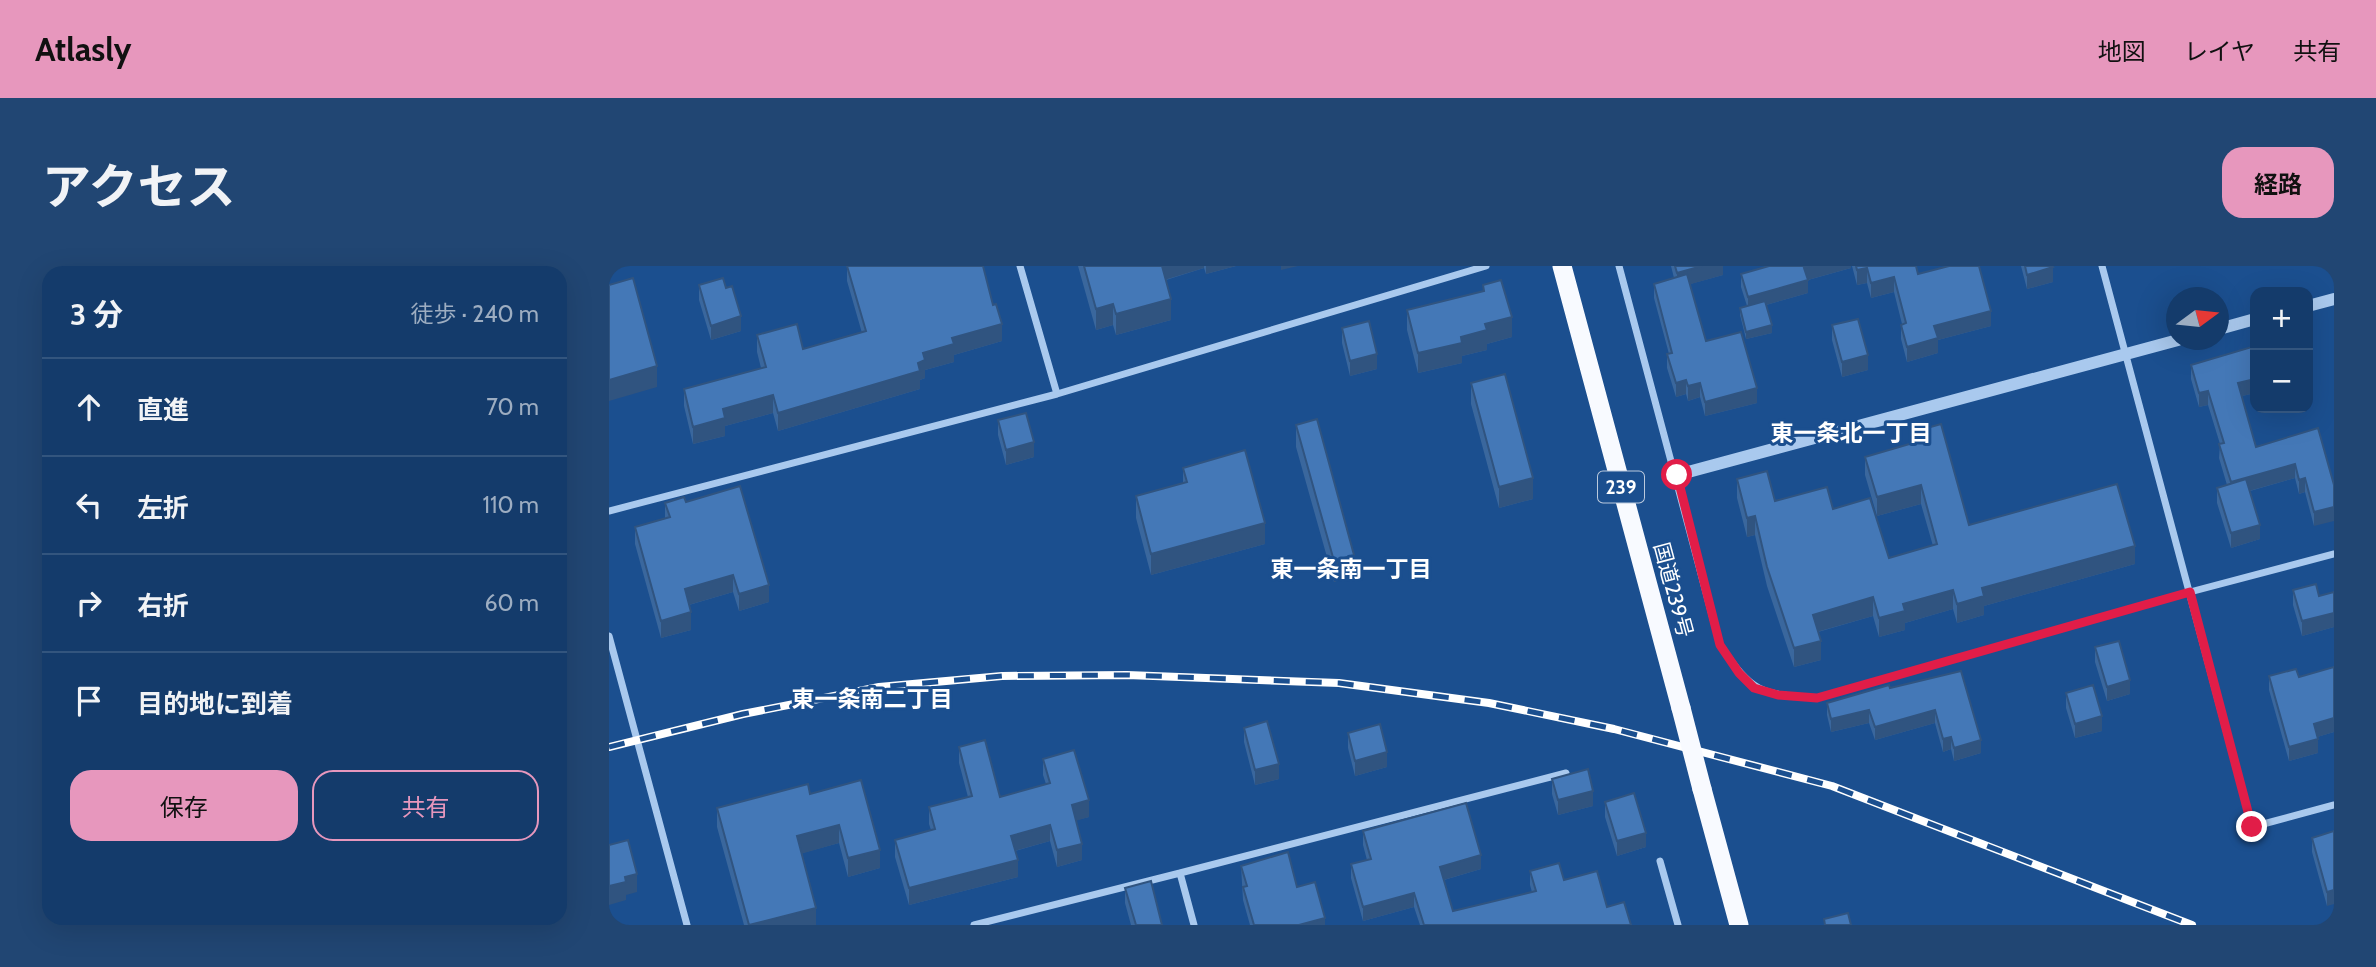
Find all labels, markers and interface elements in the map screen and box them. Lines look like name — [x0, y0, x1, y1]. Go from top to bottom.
text: Atlasly — [35, 29, 132, 69]
text: 地図 — [2098, 37, 2146, 66]
text: レイヤ — [2184, 37, 2255, 66]
text: 共有 — [2293, 37, 2341, 66]
button: 経路 — [2222, 147, 2334, 218]
text: アクセス — [42, 157, 236, 216]
north arrow — [2166, 287, 2229, 350]
map controls — [2250, 287, 2313, 413]
button: + — [2250, 287, 2313, 350]
text: 3 分 — [70, 296, 123, 333]
text: 徒歩 · 240 m — [410, 300, 539, 328]
button: − — [2250, 350, 2313, 413]
icon: ahead — [70, 388, 108, 426]
text: 70 m — [486, 393, 539, 421]
text: 直進 — [137, 394, 189, 426]
district label: 東一条北一丁目 — [1771, 419, 1932, 447]
route start — [1661, 459, 1692, 490]
road number: 239 — [1598, 472, 1644, 502]
icon: left — [70, 486, 108, 524]
text: 110 m — [483, 491, 539, 519]
text: 左折 — [137, 492, 189, 524]
street label: 国道239号 — [1649, 540, 1698, 640]
district label: 東一条南一丁目 — [1271, 555, 1432, 583]
icon: right — [70, 584, 108, 622]
text: 60 m — [485, 589, 539, 617]
text: 右折 — [137, 590, 189, 622]
icon: arrive — [70, 682, 108, 720]
district label: 東一条南二丁目 — [792, 685, 953, 713]
text: 目的地に到着 — [137, 688, 293, 720]
button: 保存 — [70, 770, 298, 841]
button: 共有 — [312, 770, 539, 841]
route end — [2236, 811, 2267, 842]

